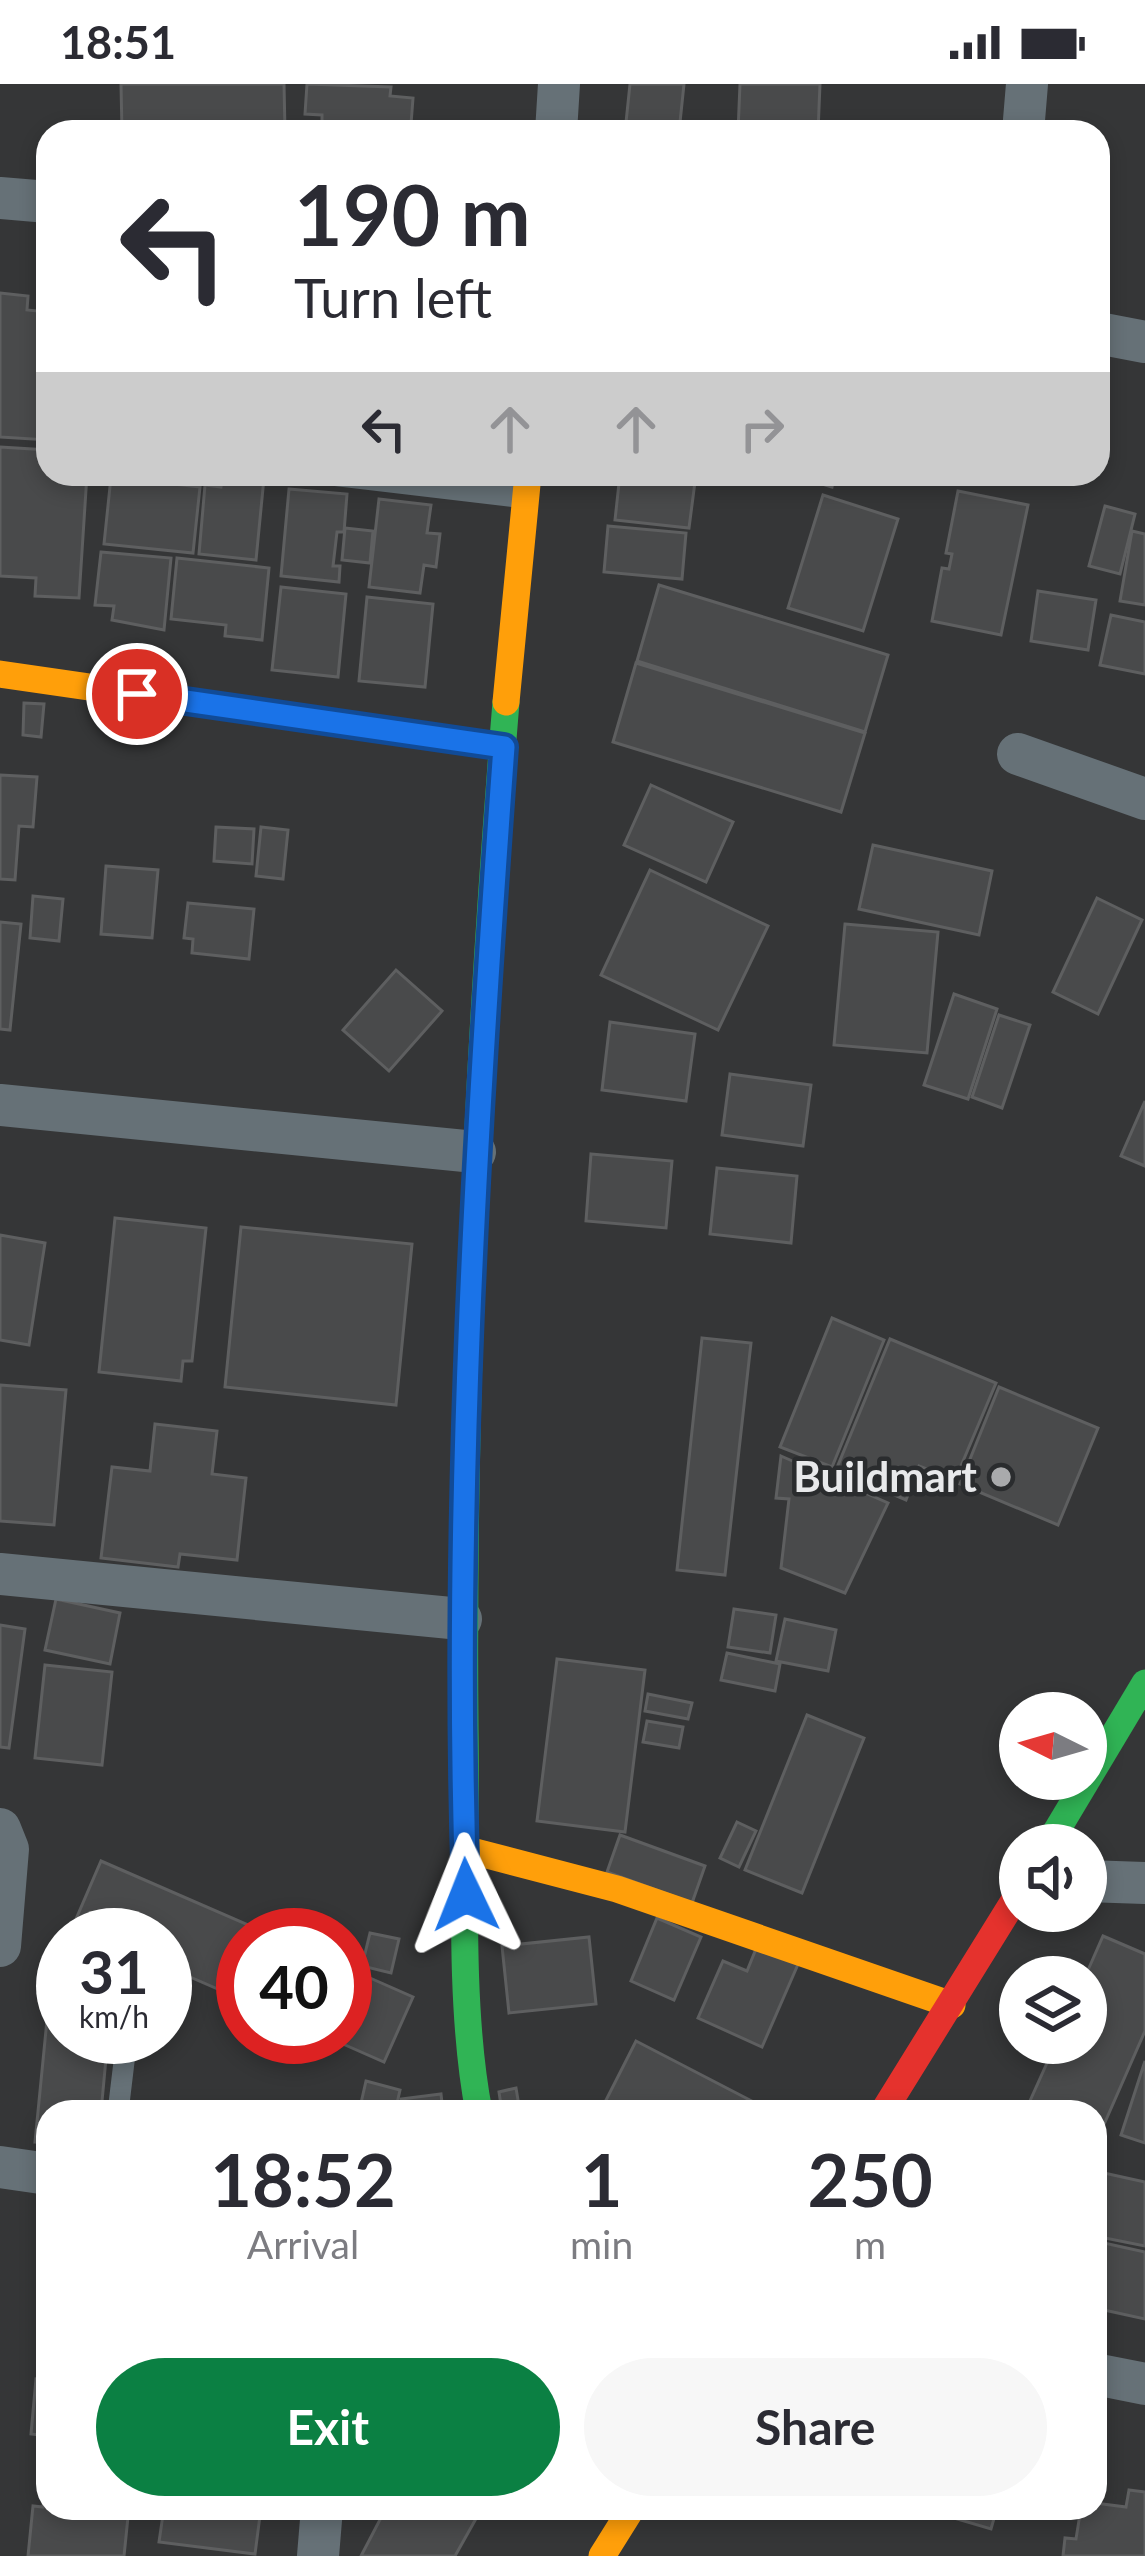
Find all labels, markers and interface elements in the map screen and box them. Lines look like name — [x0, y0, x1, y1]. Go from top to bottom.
text: 18:51 — [60, 15, 176, 69]
text: 190 m — [294, 163, 531, 264]
icon: left — [96, 168, 252, 324]
text: Turn left — [294, 265, 492, 330]
icon: left — [351, 396, 417, 462]
icon: ahead — [477, 396, 543, 462]
icon: ahead — [603, 396, 669, 462]
icon: right — [729, 396, 795, 462]
pin — [86, 643, 188, 745]
icon: arrive — [104, 661, 170, 727]
place label: Buildmart — [793, 1451, 977, 1501]
marker: Buildmart — [988, 1464, 1014, 1490]
north arrow — [999, 1692, 1107, 1800]
map controls — [999, 1692, 1107, 2064]
button: sound — [999, 1824, 1107, 1932]
position arrow — [403, 1832, 529, 1958]
speed limit sign: 40 — [216, 1908, 372, 2064]
text: 31 — [79, 1935, 149, 2007]
button: layers — [999, 1956, 1107, 2064]
text: km/h — [79, 1998, 149, 2034]
text: 18:52 — [210, 2136, 396, 2222]
text: 1 — [581, 2136, 623, 2222]
text: 250 — [807, 2136, 933, 2222]
text: Arrival — [247, 2221, 359, 2267]
text: min — [570, 2221, 633, 2267]
text: m — [854, 2221, 886, 2267]
button: Exit — [96, 2358, 560, 2496]
button: Share — [584, 2358, 1047, 2496]

